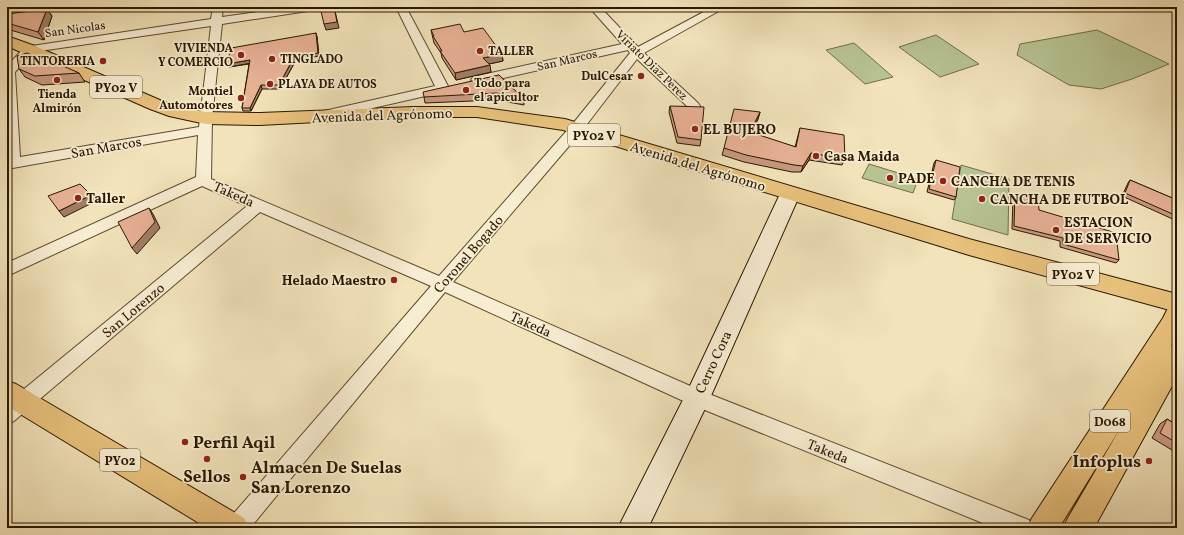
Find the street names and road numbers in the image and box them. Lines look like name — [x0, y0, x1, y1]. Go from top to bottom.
street label: San Nicolas — [44, 18, 106, 42]
street label: Viriato Diaz Perez — [612, 27, 691, 104]
street label: San Marcos — [536, 46, 599, 76]
road number: PY02 V — [90, 76, 142, 98]
street label: Avenida del Agrónomo — [311, 105, 453, 128]
road number: PY02 V — [568, 124, 620, 146]
street label: San Marcos — [69, 133, 143, 164]
street label: Avenida del Agrónomo — [628, 138, 768, 197]
street label: Takeda — [210, 178, 257, 213]
street label: Coronel Bogado — [430, 212, 508, 298]
road number: PY02 V — [1047, 263, 1099, 285]
street label: San Lorenzo — [99, 279, 169, 343]
street label: Takeda — [507, 308, 554, 343]
street label: Cerro Cora — [692, 328, 737, 397]
road number: D068 — [1090, 410, 1130, 432]
street label: Takeda — [804, 435, 851, 469]
road number: PY02 — [100, 449, 140, 471]

